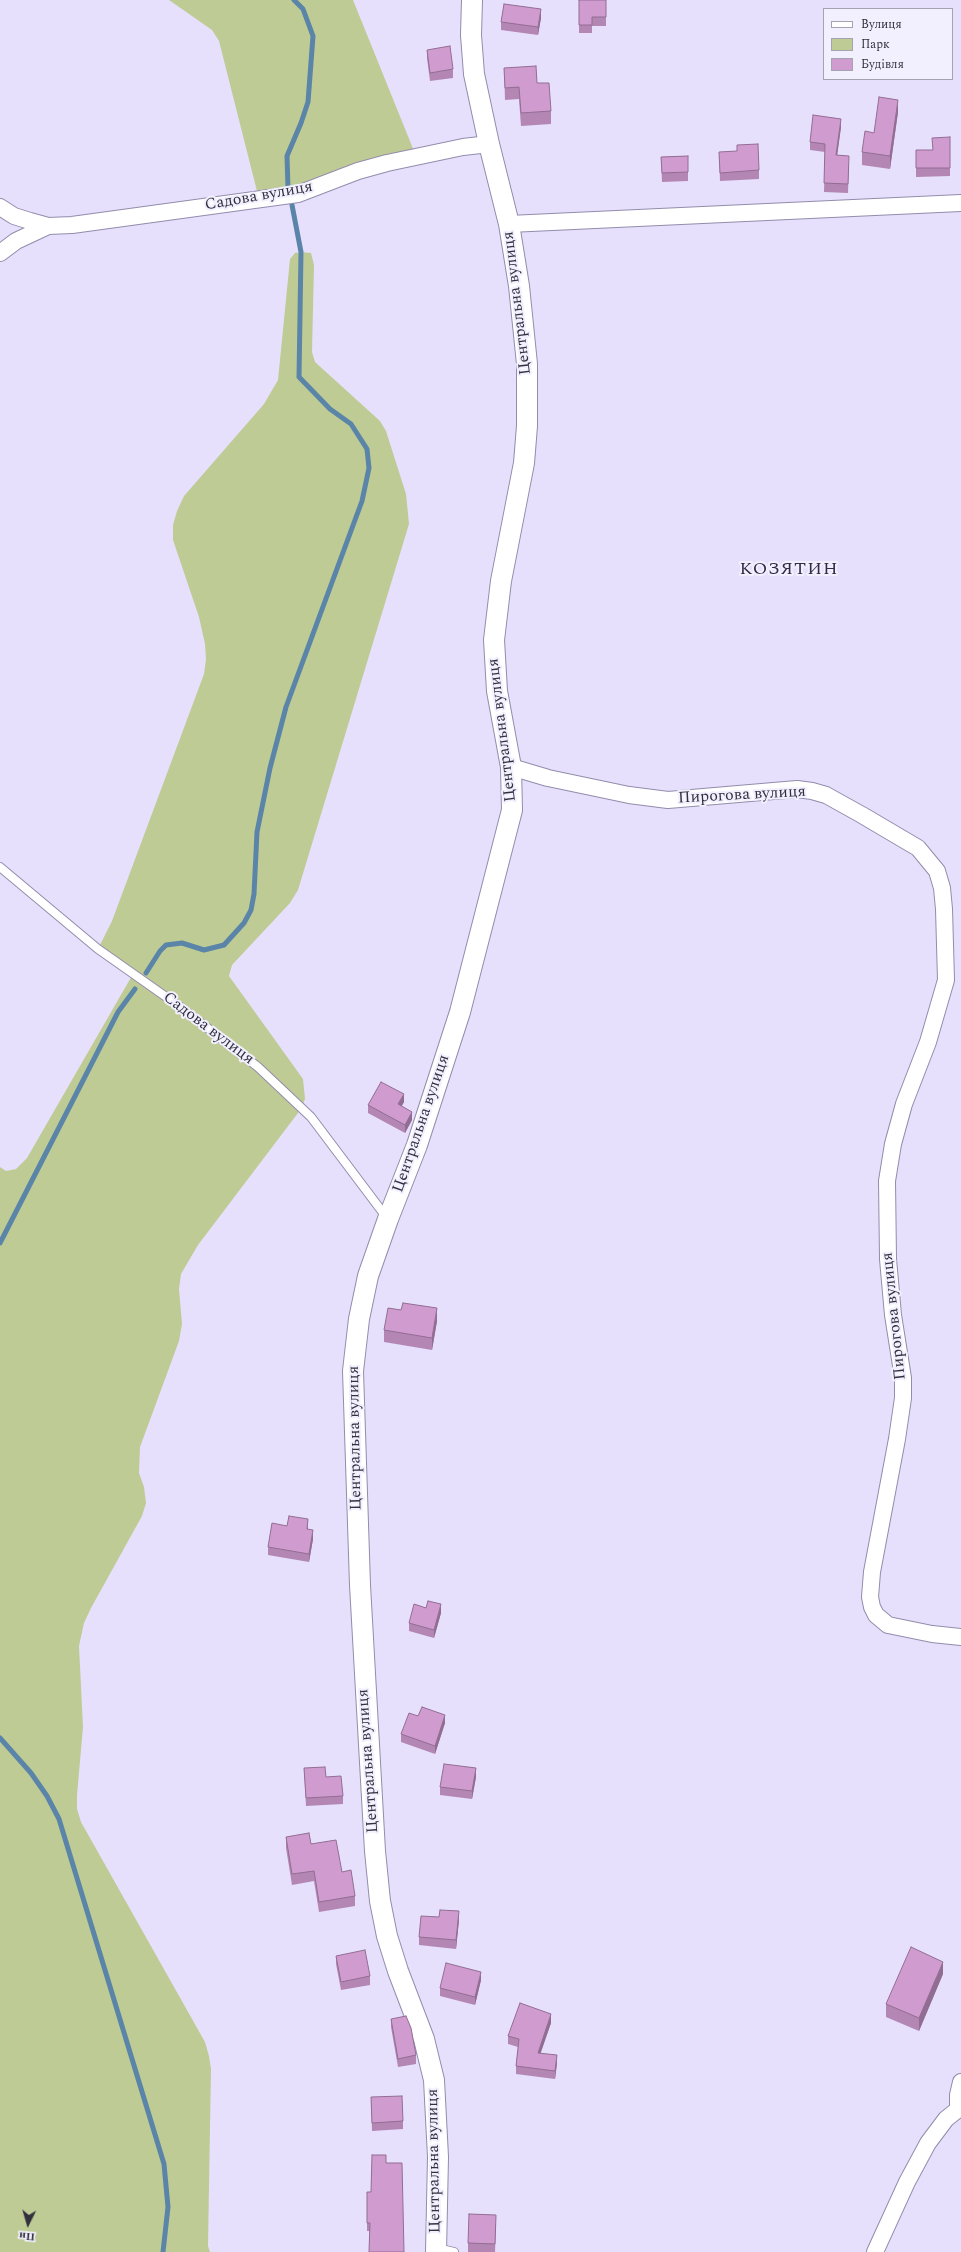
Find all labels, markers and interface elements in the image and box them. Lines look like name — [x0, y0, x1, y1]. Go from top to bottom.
legend — [823, 8, 953, 80]
text: Вулиця — [861, 15, 902, 34]
text: Парк — [861, 35, 890, 54]
text: Будівля — [861, 55, 904, 74]
street label: Садова вулиця — [204, 178, 314, 216]
street label: Центральна вулиця — [500, 230, 536, 376]
district label: КОЗЯТИН — [740, 559, 838, 581]
street label: Центральна вулиця — [485, 657, 521, 803]
street label: Пирогова вулиця — [678, 783, 806, 809]
street label: Садова вулиця — [159, 989, 257, 1069]
street label: Центральна вулиця — [389, 1053, 455, 1195]
street label: Пирогова вулиця — [879, 1251, 911, 1381]
street label: Центральна вулиця — [345, 1366, 367, 1510]
street label: Центральна вулиця — [354, 1688, 384, 1834]
street label: Центральна вулиця — [424, 2089, 446, 2233]
north arrow — [8, 2204, 48, 2244]
text: Пн — [18, 2227, 36, 2246]

